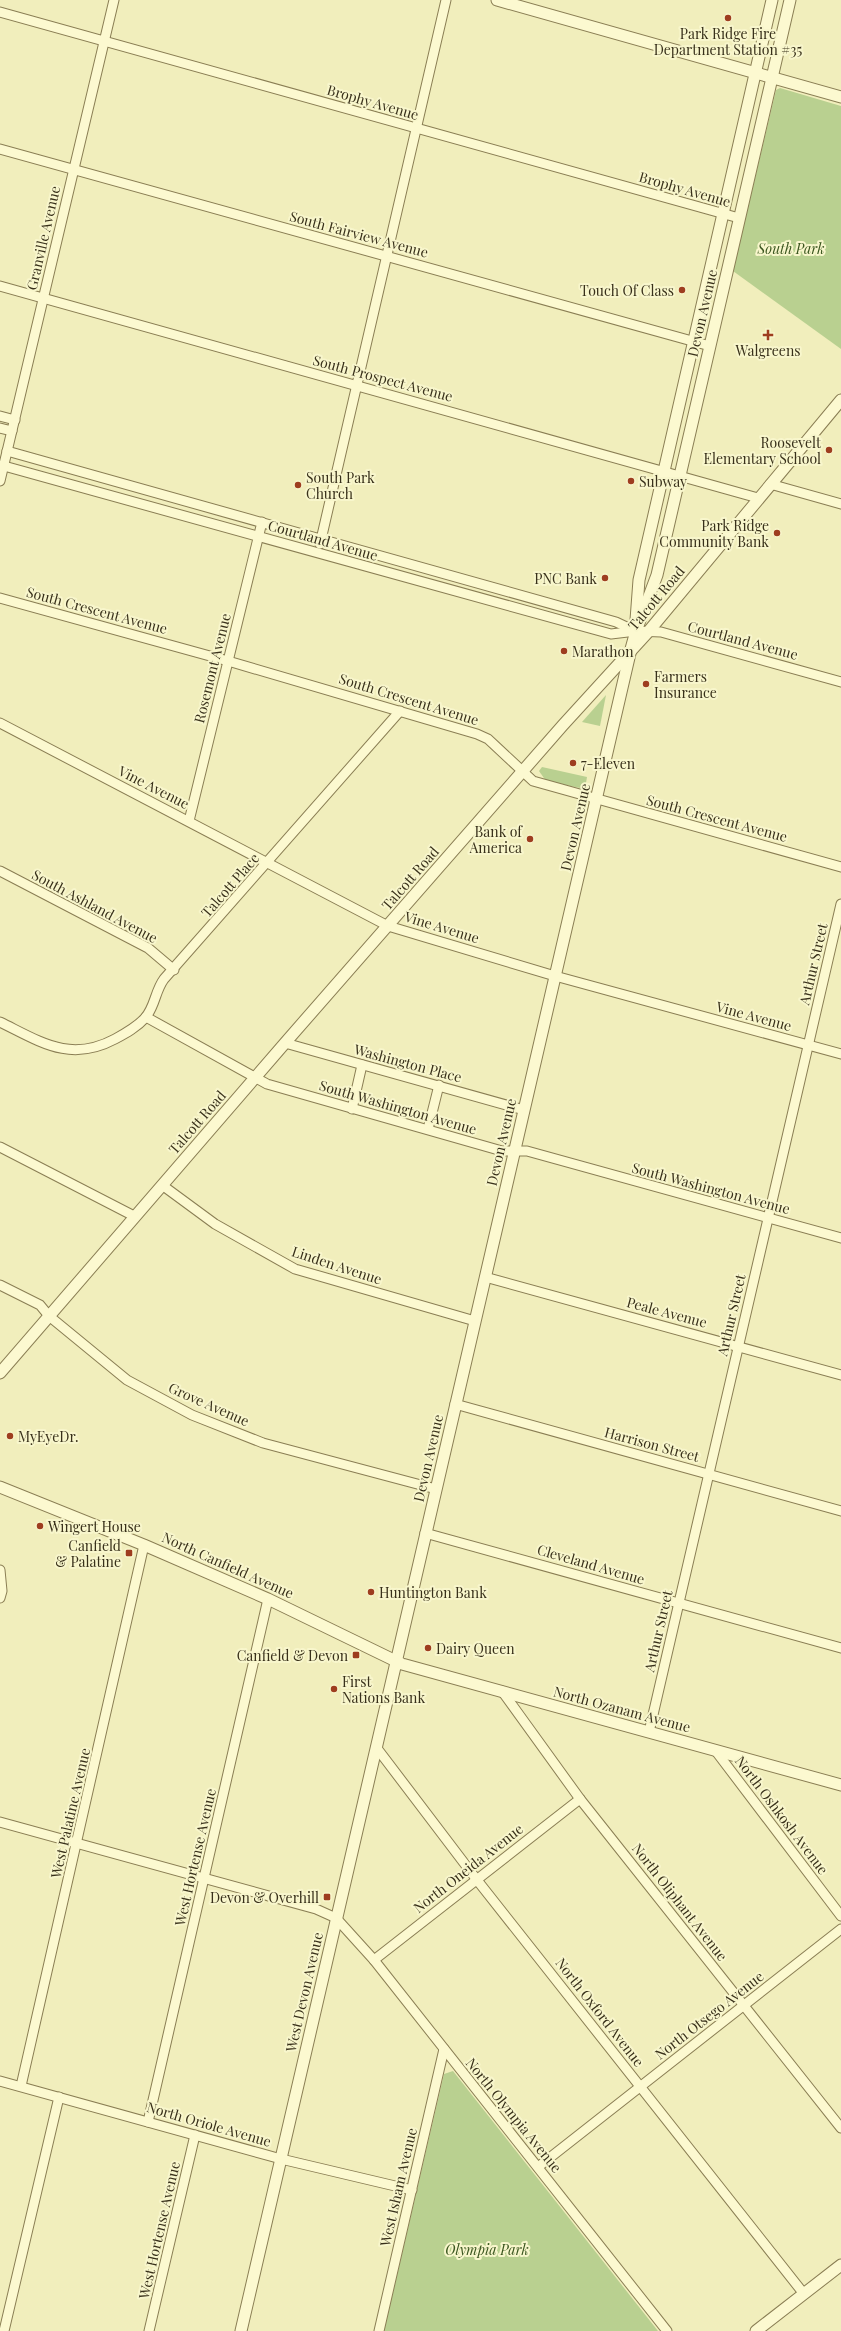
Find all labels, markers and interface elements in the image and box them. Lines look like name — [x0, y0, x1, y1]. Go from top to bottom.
marker: Park Ridge Fire Department Station #35 — [723, 13, 733, 23]
place label: Park Ridge Fire Department Station #35 — [654, 24, 803, 59]
street label: Brophy Avenue — [325, 80, 421, 124]
street label: Brophy Avenue — [637, 167, 733, 211]
street label: Granville Avenue — [22, 184, 64, 292]
street label: South Fairview Avenue — [288, 206, 430, 262]
park label: South Park — [757, 239, 824, 258]
street label: Devon Avenue — [683, 267, 721, 359]
place label: Touch Of Class — [580, 281, 674, 300]
marker: Touch Of Class — [677, 285, 687, 295]
marker: Walgreens — [763, 330, 773, 340]
place label: Walgreens — [734, 341, 801, 360]
street label: South Prospect Avenue — [311, 350, 455, 406]
place label: Roosevelt Elementary School — [704, 433, 822, 468]
marker: Roosevelt Elementary School — [824, 445, 834, 455]
place label: South Park Church — [306, 468, 375, 503]
place label: Subway — [639, 472, 687, 491]
marker: Subway — [626, 476, 636, 486]
marker: South Park Church — [293, 480, 303, 490]
street label: Courtland Avenue — [266, 515, 380, 565]
place label: Park Ridge Community Bank — [659, 516, 769, 551]
marker: Park Ridge Community Bank — [772, 528, 782, 538]
street label: Talcott Road — [624, 562, 688, 634]
place label: PNC Bank — [534, 569, 597, 588]
marker: PNC Bank — [600, 573, 610, 583]
street label: South Crescent Avenue — [24, 582, 170, 638]
street label: Rosemont Avenue — [189, 611, 235, 725]
street label: Courtland Avenue — [686, 616, 800, 664]
place label: Marathon — [572, 642, 634, 661]
marker: Marathon — [559, 646, 569, 656]
place label: Farmers Insurance — [654, 667, 717, 702]
street label: South Crescent Avenue — [337, 669, 481, 729]
marker: Farmers Insurance — [641, 679, 651, 689]
place label: 7-Eleven — [581, 754, 636, 773]
marker: 7-Eleven — [568, 758, 578, 768]
street label: Vine Avenue — [114, 761, 193, 813]
street label: Devon Avenue — [556, 781, 594, 873]
street label: South Crescent Avenue — [644, 790, 790, 846]
place label: Bank of America — [469, 822, 523, 857]
marker: Bank of America — [525, 834, 535, 844]
street label: Talcott Road — [377, 842, 443, 914]
street label: Talcott Place — [197, 849, 263, 921]
street label: South Ashland Avenue — [29, 865, 161, 947]
street label: Vine Avenue — [401, 906, 482, 947]
street label: Arthur Street — [794, 920, 832, 1008]
street label: Vine Avenue — [713, 997, 794, 1035]
street label: Washington Place — [351, 1039, 464, 1086]
street label: South Washington Avenue — [317, 1075, 479, 1139]
street label: Talcott Road — [164, 1086, 230, 1158]
street label: Devon Avenue — [482, 1096, 520, 1188]
street label: South Washington Avenue — [630, 1158, 792, 1218]
street label: Linden Avenue — [290, 1242, 384, 1288]
street label: Arthur Street — [712, 1271, 750, 1359]
street label: Peale Avenue — [625, 1292, 709, 1332]
street label: Grove Avenue — [166, 1378, 252, 1430]
street label: Devon Avenue — [409, 1412, 447, 1504]
street label: Harrison Street — [602, 1422, 703, 1466]
place label: MyEyeDr. — [18, 1427, 79, 1446]
marker: MyEyeDr. — [5, 1431, 15, 1441]
place label: Wingert House — [47, 1517, 141, 1536]
marker: Wingert House — [35, 1521, 45, 1531]
street label: North Canfield Avenue — [159, 1527, 297, 1603]
place label: Canfield & Palatine — [55, 1536, 121, 1571]
street label: Cleveland Avenue — [535, 1540, 647, 1588]
marker: Canfield & Palatine — [124, 1548, 134, 1558]
place label: Huntington Bank — [379, 1583, 487, 1602]
marker: Huntington Bank — [366, 1587, 376, 1597]
street label: Arthur Street — [639, 1587, 677, 1675]
place label: Dairy Queen — [436, 1639, 515, 1658]
marker: Dairy Queen — [423, 1643, 433, 1653]
place label: Canfield & Devon — [237, 1646, 349, 1665]
marker: Canfield & Devon — [351, 1650, 361, 1660]
place label: First Nations Bank — [342, 1672, 425, 1707]
street label: North Ozanam Avenue — [551, 1682, 693, 1736]
marker: First Nations Bank — [329, 1684, 339, 1694]
street label: West Palatine Avenue — [46, 1746, 94, 1881]
street label: North Oshkosh Avenue — [731, 1752, 833, 1878]
street label: West Hortense Avenue — [170, 1786, 220, 1929]
street label: North Oneida Avenue — [409, 1819, 527, 1917]
street label: North Oliphant Avenue — [628, 1839, 732, 1965]
place label: Devon & Overhill — [210, 1888, 319, 1907]
marker: Devon & Overhill — [322, 1892, 332, 1902]
street label: West Devon Avenue — [281, 1930, 327, 2055]
street label: North Oxford Avenue — [552, 1954, 648, 2070]
street label: North Otsego Avenue — [651, 1967, 767, 2063]
street label: North Olympia Avenue — [462, 2054, 566, 2176]
street label: North Oriole Avenue — [145, 2097, 273, 2151]
street label: West Isham Avenue — [375, 2126, 421, 2249]
street label: West Hortense Avenue — [134, 2159, 184, 2302]
park label: Olympia Park — [445, 2240, 529, 2259]

